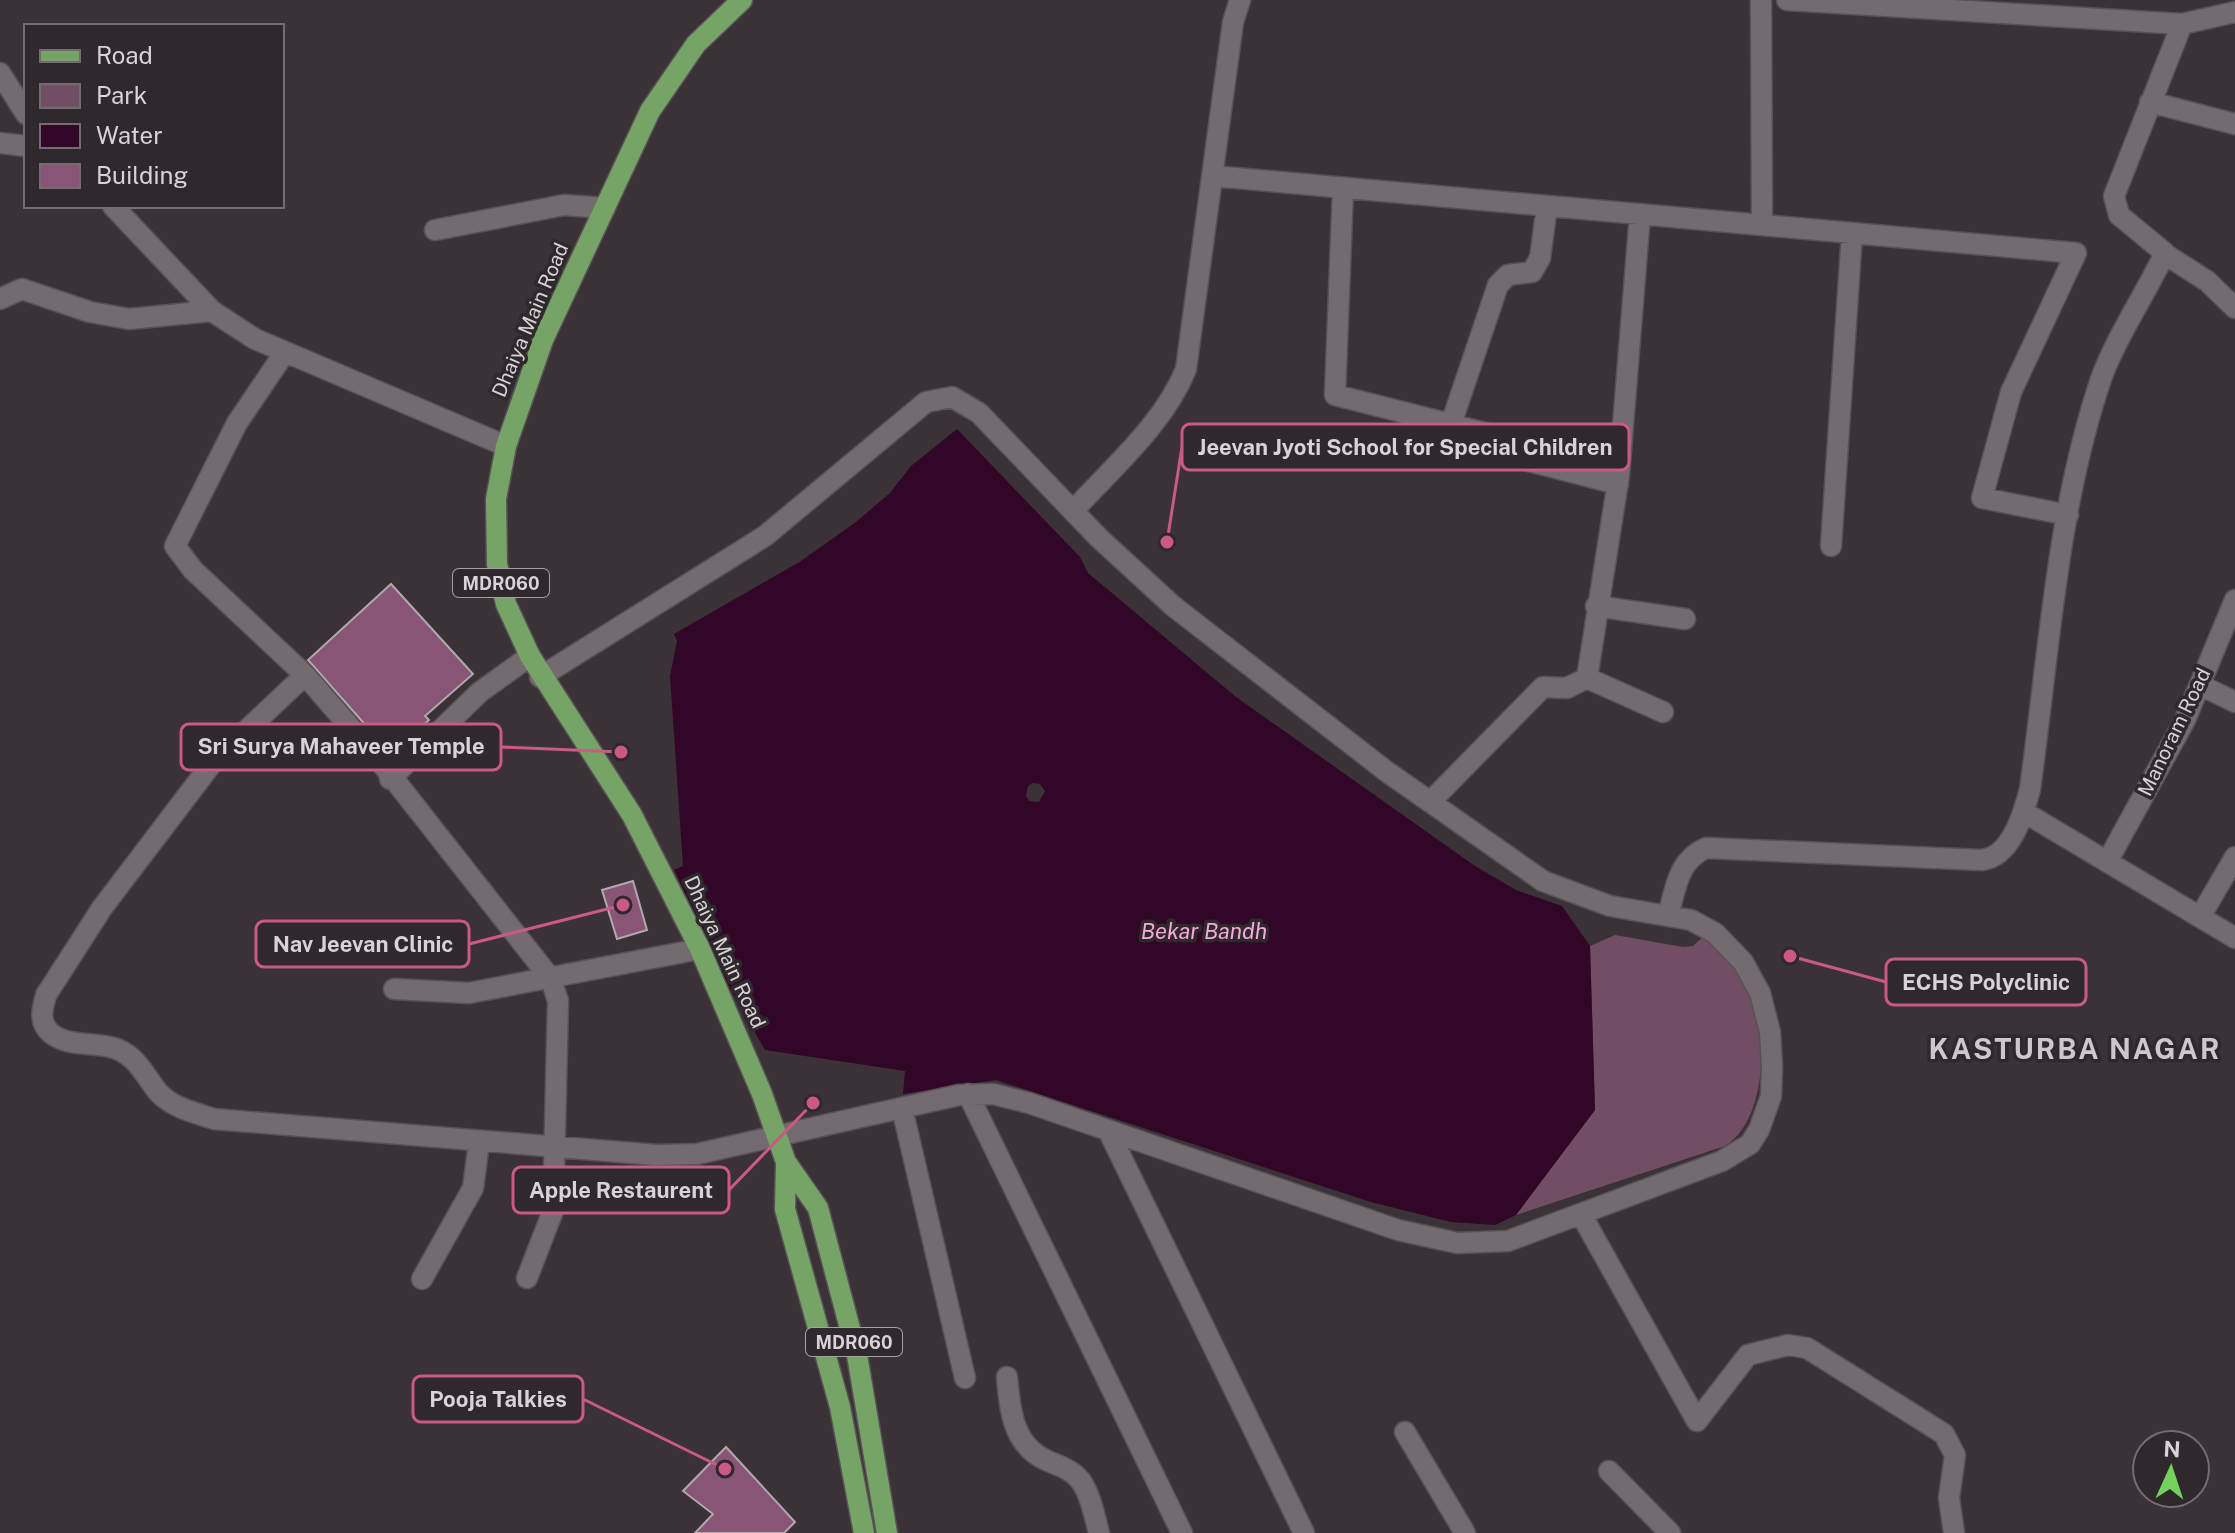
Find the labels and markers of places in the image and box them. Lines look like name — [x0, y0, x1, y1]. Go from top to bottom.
callout: Jeevan Jyoti School for Special Children — [1182, 424, 1629, 470]
callout: Sri Surya Mahaveer Temple — [181, 724, 501, 770]
callout: Nav Jeevan Clinic — [256, 921, 469, 967]
callout: ECHS Polyclinic — [1886, 959, 2086, 1005]
callout: Apple Restaurent — [513, 1167, 729, 1213]
callout: Pooja Talkies — [413, 1376, 583, 1422]

